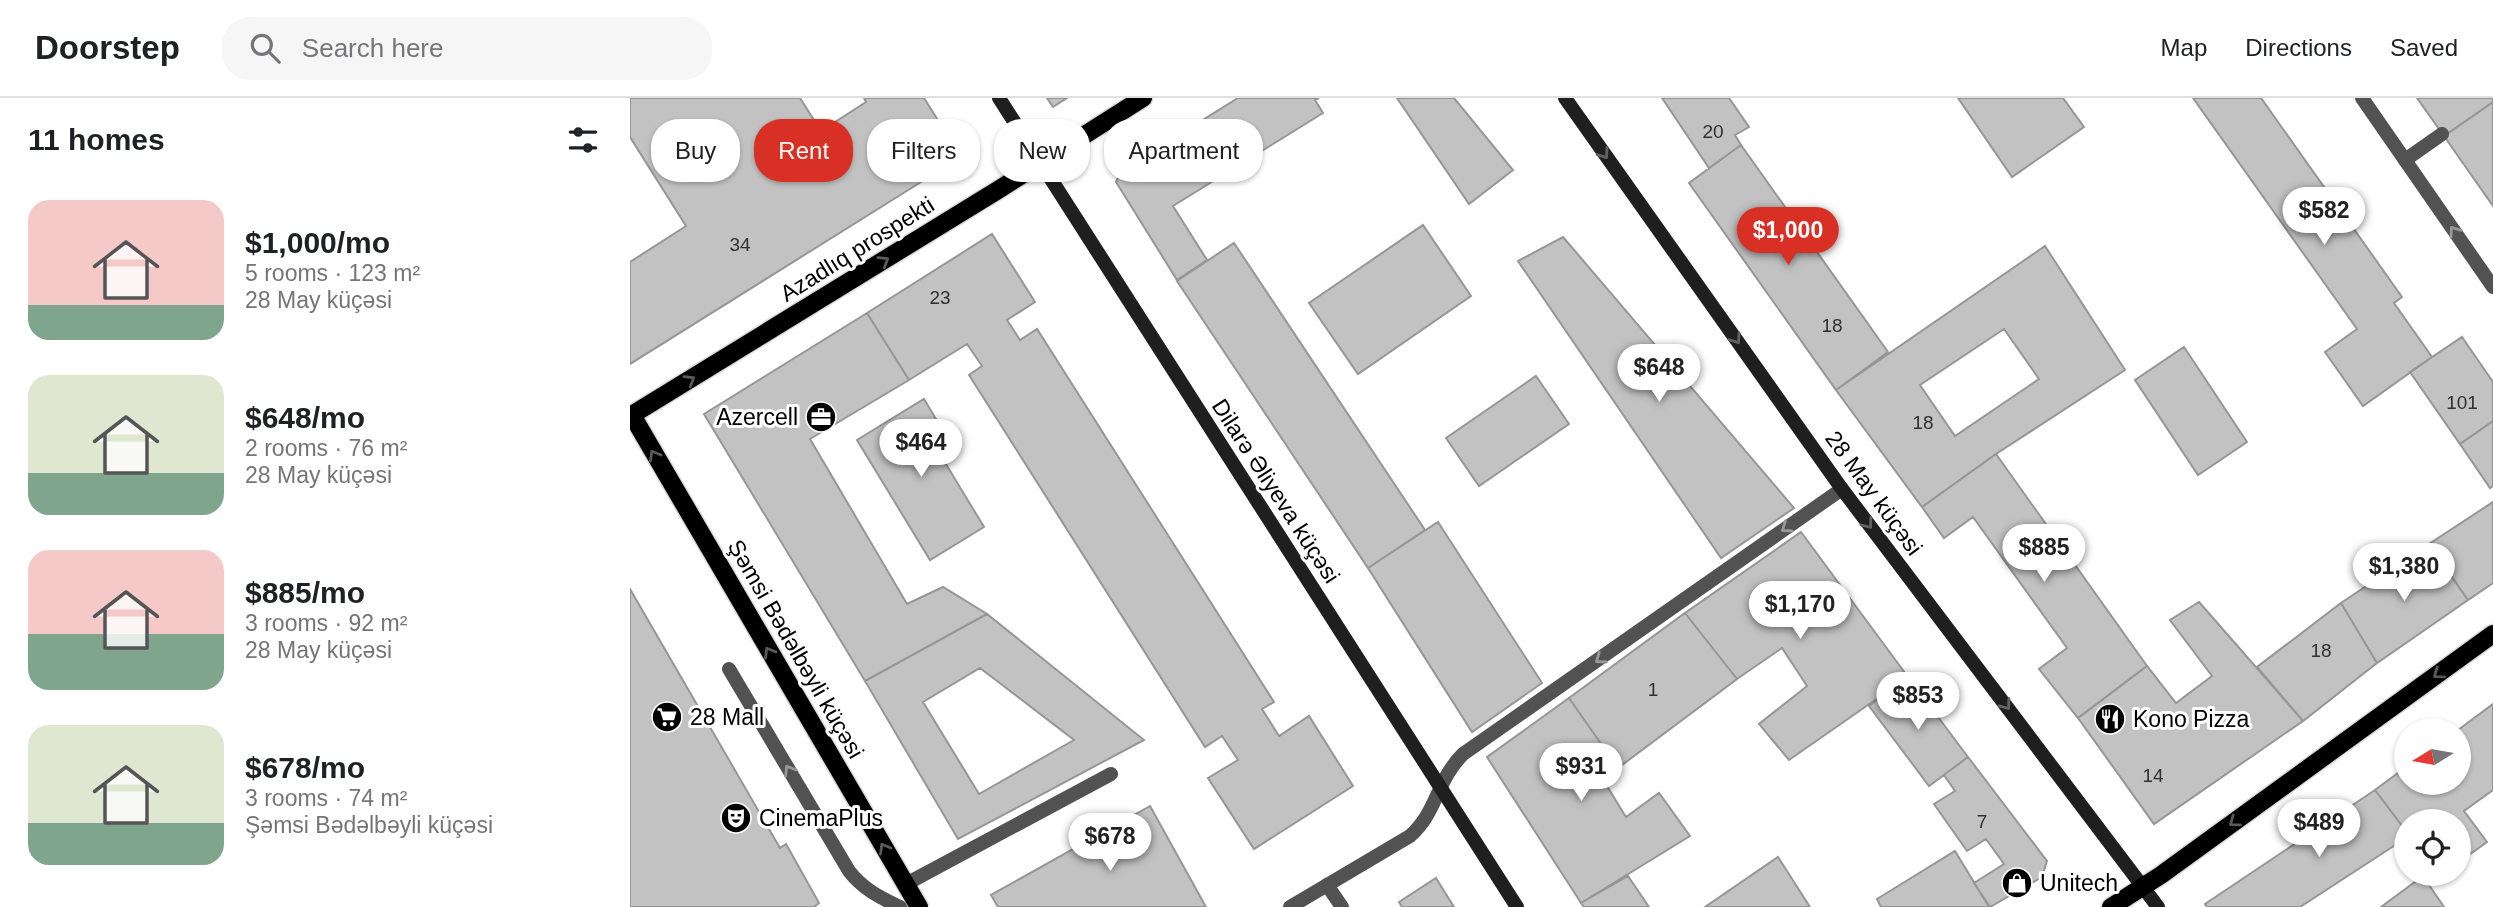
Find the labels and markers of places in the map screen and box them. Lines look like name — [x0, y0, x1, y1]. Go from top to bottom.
pin: $582 — [2283, 188, 2365, 247]
pin: $1,000 — [1731, 208, 1845, 267]
pin: $648 — [1618, 344, 1700, 404]
office icon: Azercell — [804, 400, 838, 434]
place label: Azercell — [716, 404, 798, 430]
pin: $464 — [880, 420, 962, 479]
pin: $885 — [2003, 524, 2085, 584]
pin: $1,380 — [2347, 544, 2461, 603]
pin: $1,170 — [1743, 582, 1857, 641]
pin: $853 — [1877, 672, 1959, 732]
supermarket icon: 28 Mall — [650, 700, 684, 734]
restaurant icon: Kono Pizza — [2093, 702, 2127, 736]
place label: 28 Mall — [690, 704, 764, 730]
place label: Kono Pizza — [2133, 706, 2250, 732]
pin: $931 — [1540, 744, 1622, 803]
pin: $489 — [2278, 800, 2360, 859]
theatre icon: CinemaPlus — [719, 801, 753, 835]
place label: CinemaPlus — [759, 805, 883, 831]
pin: $678 — [1069, 814, 1151, 873]
shop icon: Unitech — [2000, 866, 2034, 900]
place label: Unitech — [2040, 870, 2118, 896]

